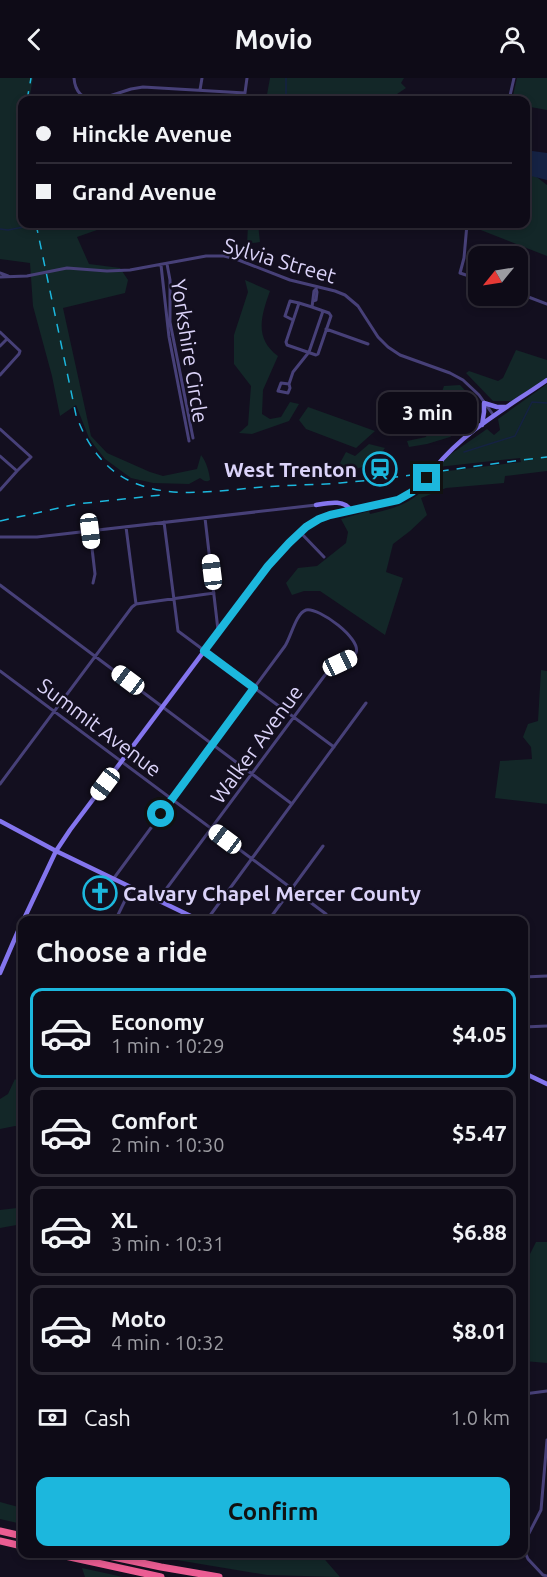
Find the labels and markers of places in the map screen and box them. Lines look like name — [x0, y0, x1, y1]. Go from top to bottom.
station icon: West Trenton — [362, 451, 398, 487]
place label: West Trenton — [224, 457, 357, 481]
church icon: Calvary Chapel Mercer County — [82, 875, 118, 911]
place label: Calvary Chapel Mercer County — [123, 881, 421, 905]

